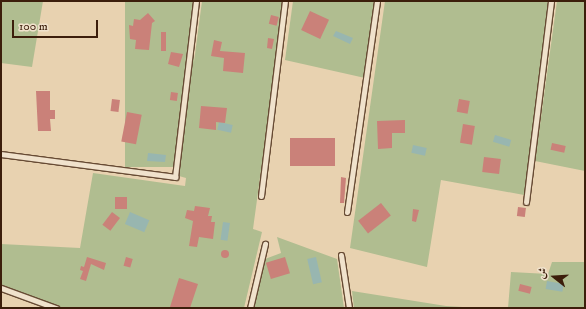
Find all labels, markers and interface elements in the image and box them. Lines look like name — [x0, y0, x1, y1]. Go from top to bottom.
scale bar — [14, 12, 100, 38]
text: 100 m — [19, 19, 48, 34]
north arrow — [534, 257, 574, 297]
text: ش — [534, 266, 551, 281]

